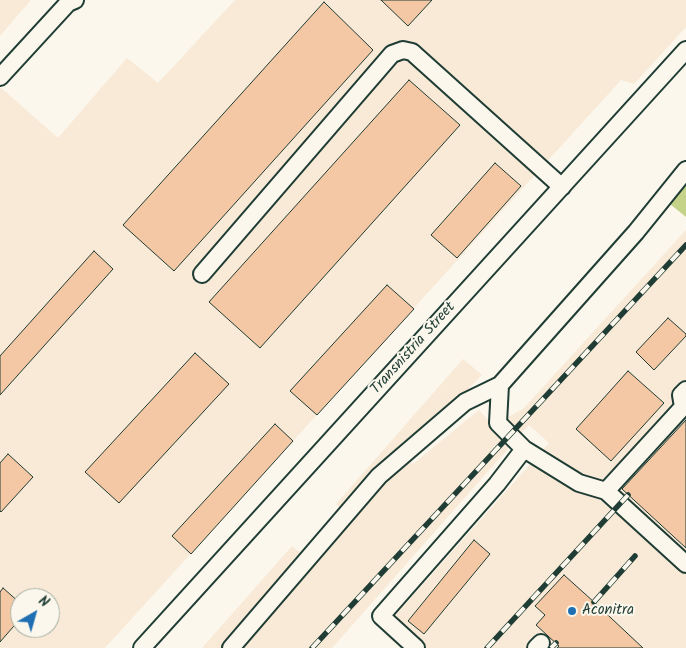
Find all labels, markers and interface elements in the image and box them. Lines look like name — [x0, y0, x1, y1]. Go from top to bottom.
street label: Transnistria Street — [368, 299, 460, 399]
north arrow — [10, 588, 60, 638]
text: N — [33, 591, 54, 613]
place label: Aconitra — [582, 602, 634, 620]
marker: Aconitra — [566, 605, 578, 617]

